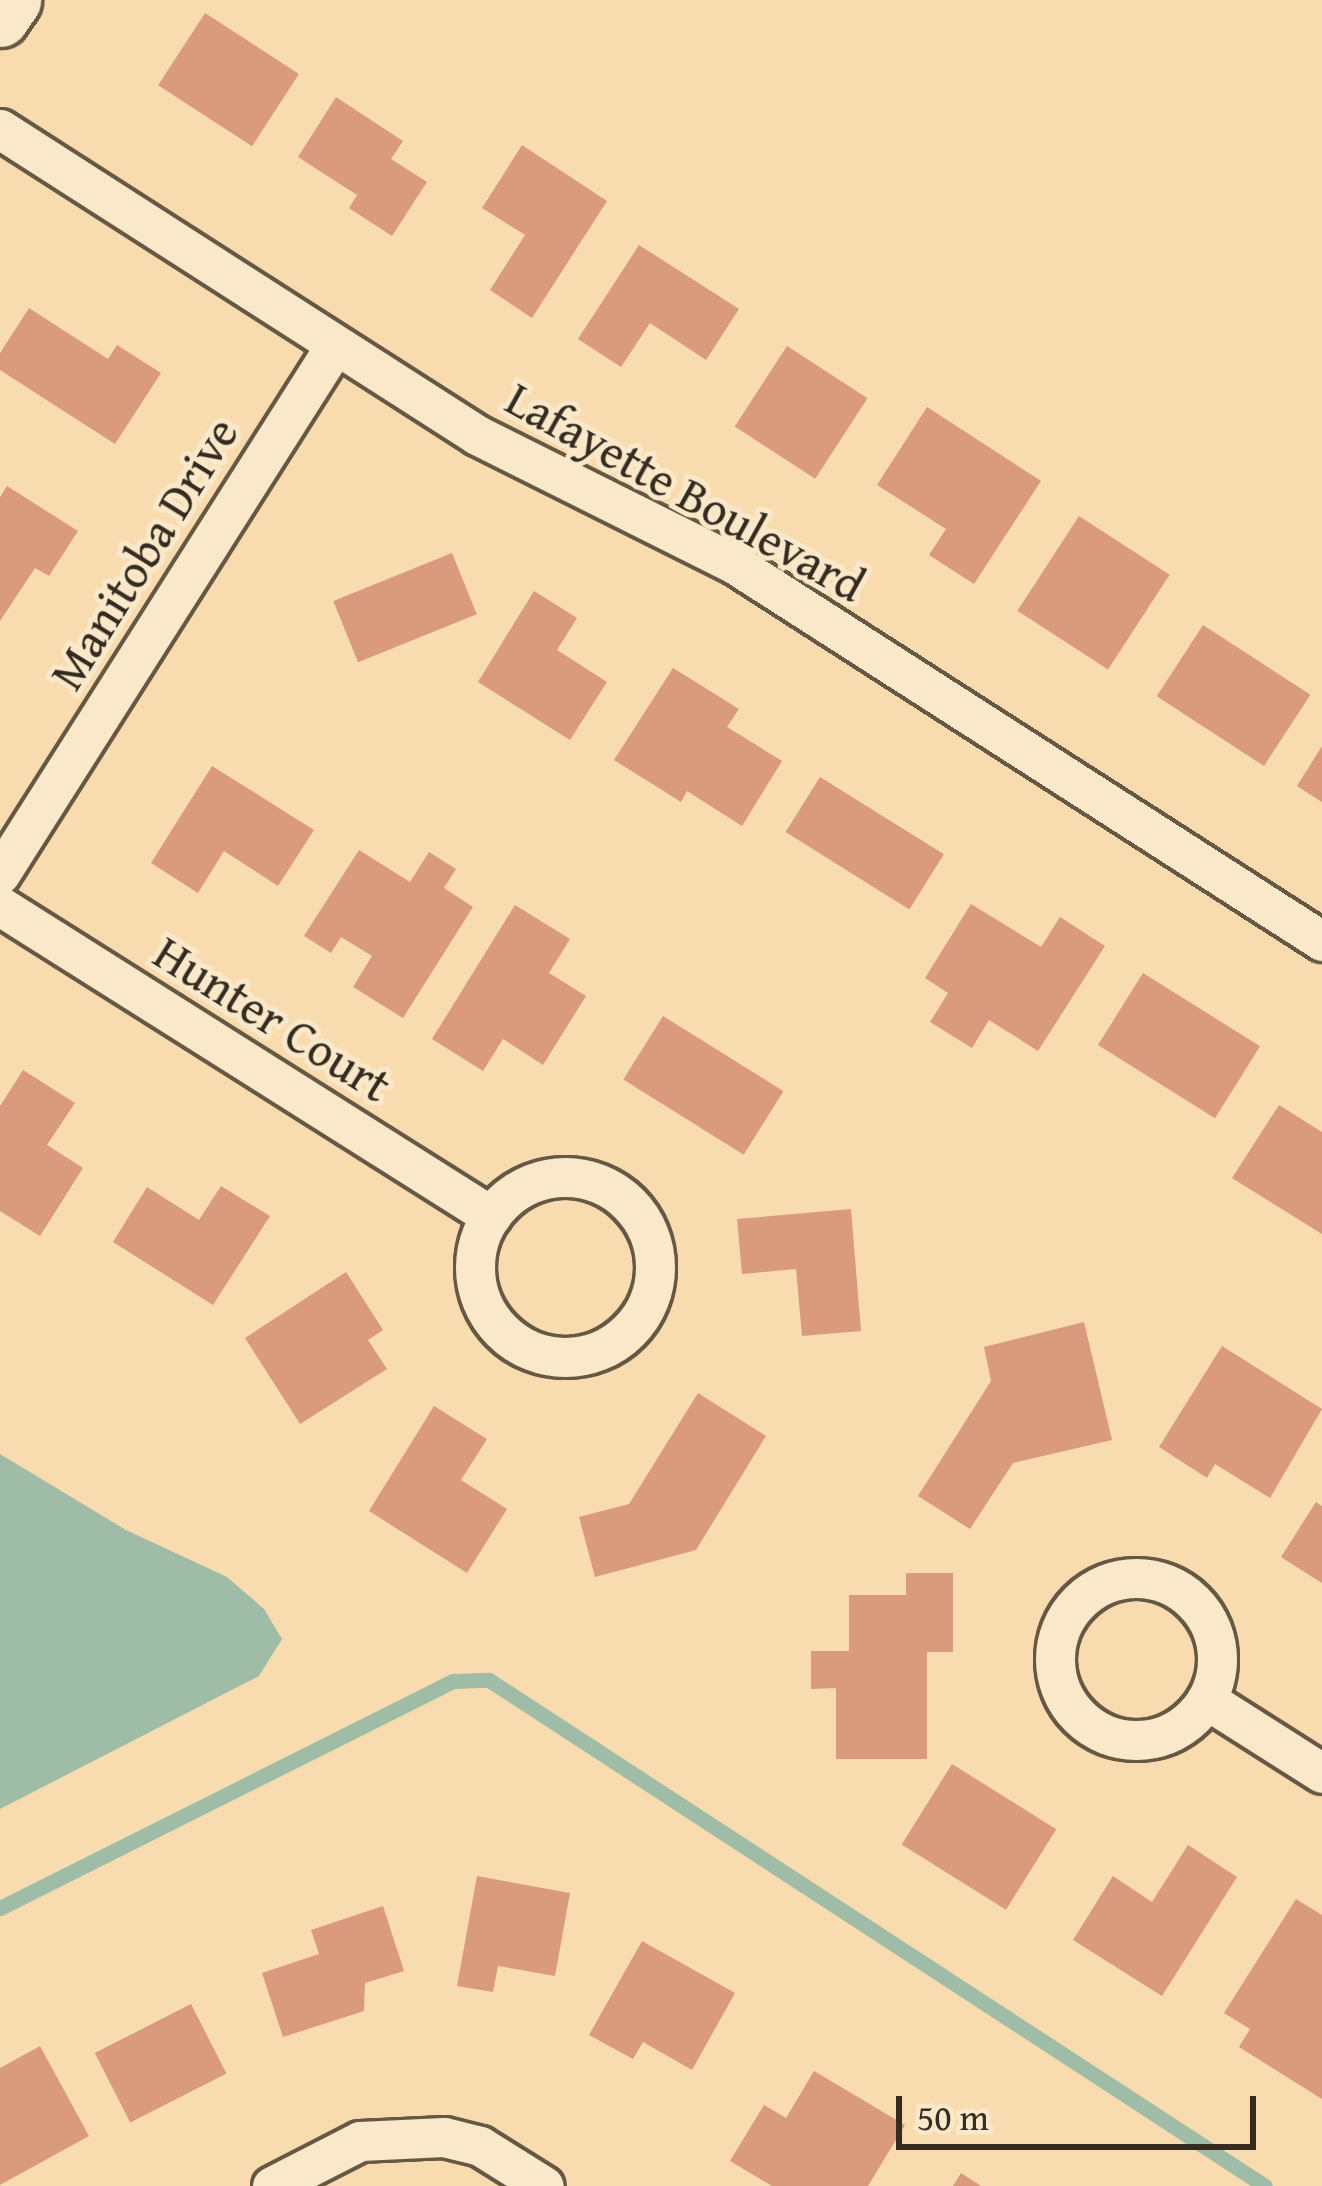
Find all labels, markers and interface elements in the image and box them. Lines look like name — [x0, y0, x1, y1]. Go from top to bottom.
street label: Lafayette Boulevard — [497, 369, 875, 613]
street label: Manitoba Drive — [37, 406, 249, 700]
street label: Hunter Court — [144, 923, 402, 1113]
scale bar — [902, 2072, 1262, 2146]
text: 50 m — [917, 2090, 989, 2143]

